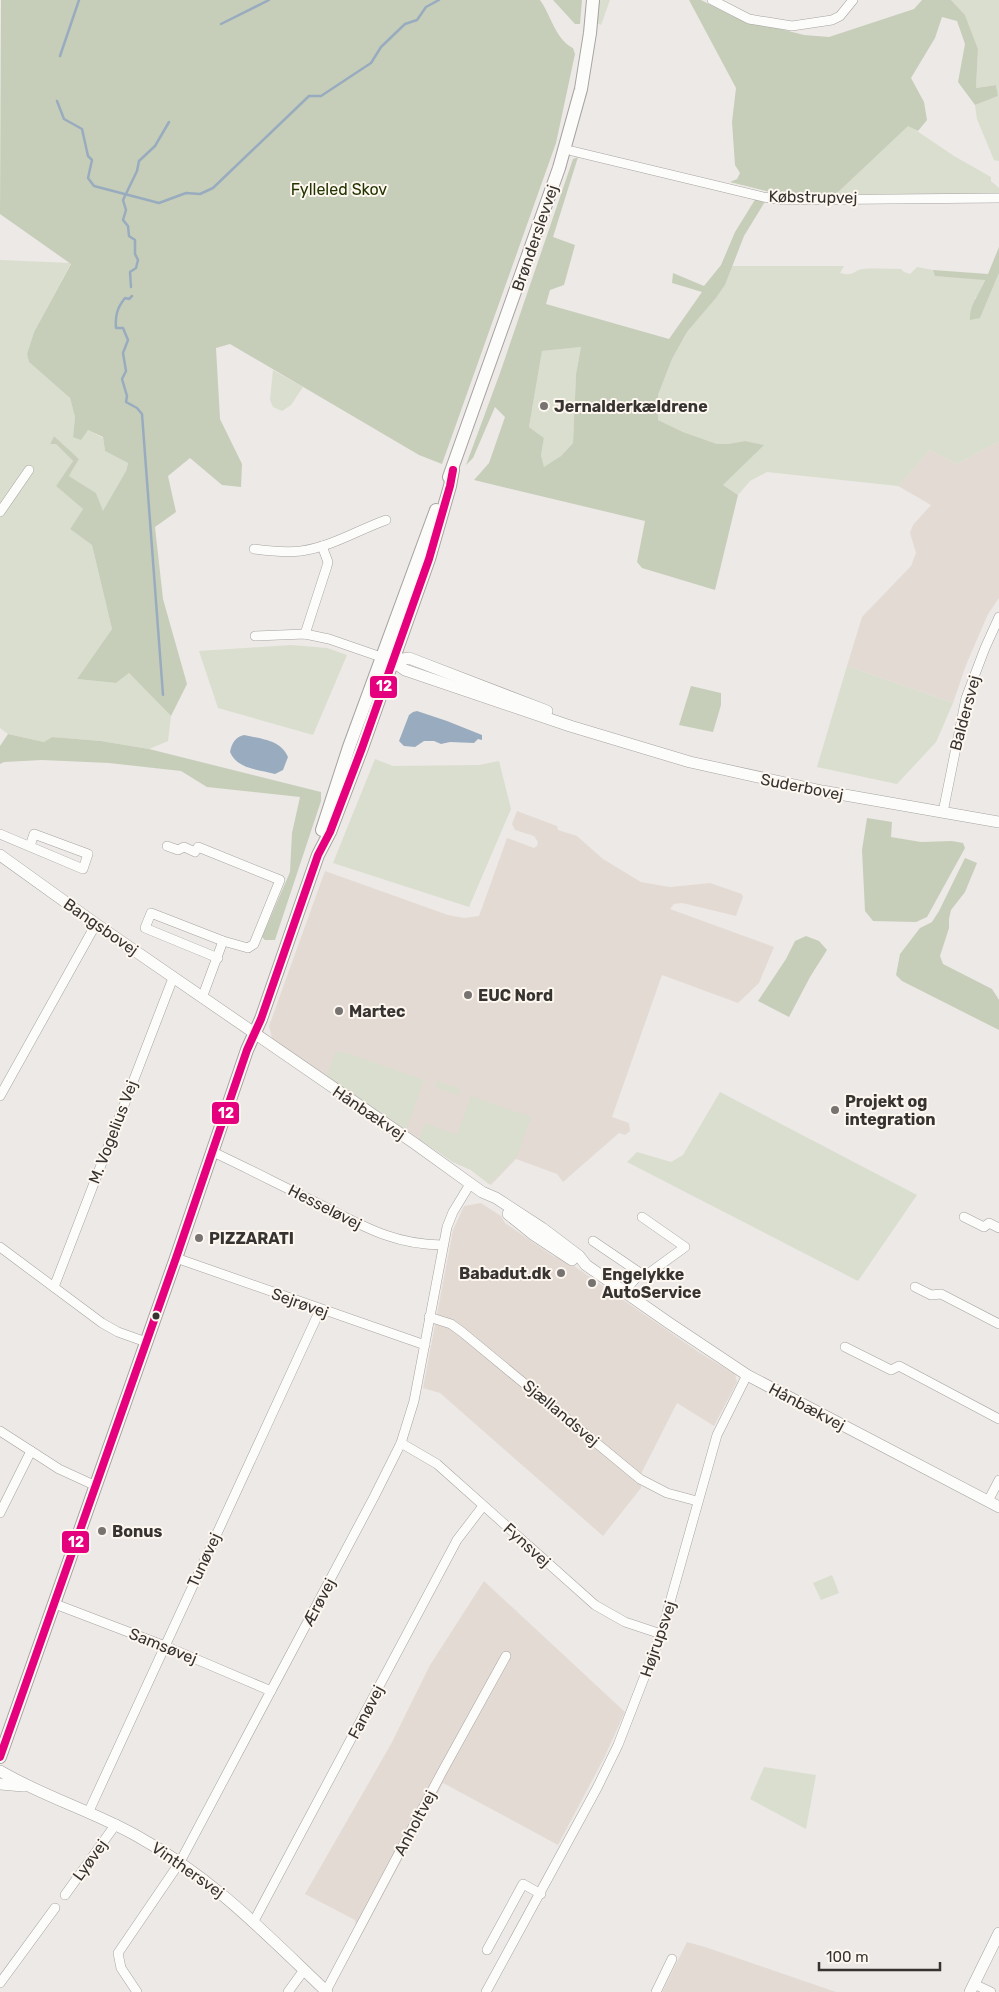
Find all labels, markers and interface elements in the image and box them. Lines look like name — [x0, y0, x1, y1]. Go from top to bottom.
park label: Fylleled Skov — [291, 180, 387, 199]
street label: Brønderslevvej — [508, 182, 562, 294]
street label: Købstrupvej — [768, 187, 858, 207]
place label: Jernalderkældrene — [554, 397, 708, 416]
marker: Jernalderkældrene — [538, 400, 550, 412]
street label: Baldersvej — [946, 673, 984, 753]
line badge: 12 — [369, 675, 398, 699]
text: 12 — [376, 678, 392, 695]
street label: Suderbovej — [759, 770, 845, 804]
street label: Bangsbovej — [60, 894, 142, 960]
place label: EUC Nord — [478, 986, 553, 1005]
marker: EUC Nord — [462, 989, 474, 1001]
place label: Martec — [349, 1002, 405, 1021]
marker: Martec — [333, 1005, 345, 1017]
street label: M. Vogelius Vej — [85, 1078, 141, 1186]
street label: Hånbækvej — [329, 1082, 409, 1144]
place label: Projekt og integration — [845, 1092, 936, 1129]
line badge: 12 — [211, 1101, 240, 1125]
marker: Projekt og integration — [829, 1104, 841, 1116]
text: 12 — [218, 1105, 234, 1122]
street label: Hesseløvej — [285, 1180, 365, 1234]
place label: PIZZARATI — [209, 1229, 294, 1248]
marker: PIZZARATI — [193, 1232, 205, 1244]
place label: Babadut.dk — [459, 1264, 552, 1283]
place label: Engelykke AutoService — [602, 1265, 701, 1302]
marker: Babadut.dk — [555, 1267, 567, 1279]
marker: Engelykke AutoService — [586, 1277, 598, 1289]
street label: Sejrøvej — [269, 1284, 331, 1322]
unlabelled marker — [151, 1311, 161, 1321]
street label: Sjællandsvej — [519, 1376, 603, 1450]
street label: Hånbækvej — [766, 1379, 848, 1435]
street label: Fynsvej — [499, 1519, 555, 1571]
place label: Bonus — [112, 1522, 163, 1541]
marker: Bonus — [96, 1525, 108, 1537]
line badge: 12 — [61, 1530, 90, 1554]
street label: Tunøvej — [183, 1530, 225, 1590]
text: 12 — [68, 1534, 84, 1551]
street label: Ærøvej — [299, 1575, 339, 1629]
street label: Højrupsvej — [636, 1598, 680, 1680]
street label: Samsøvej — [126, 1624, 200, 1668]
street label: Fanøvej — [344, 1682, 388, 1742]
street label: Anholtvej — [390, 1787, 440, 1859]
street label: Lyøvej — [69, 1836, 111, 1884]
street label: Vinthersvej — [148, 1838, 228, 1902]
scale bar — [819, 1940, 940, 1972]
text: 100 m — [826, 1948, 868, 1966]

